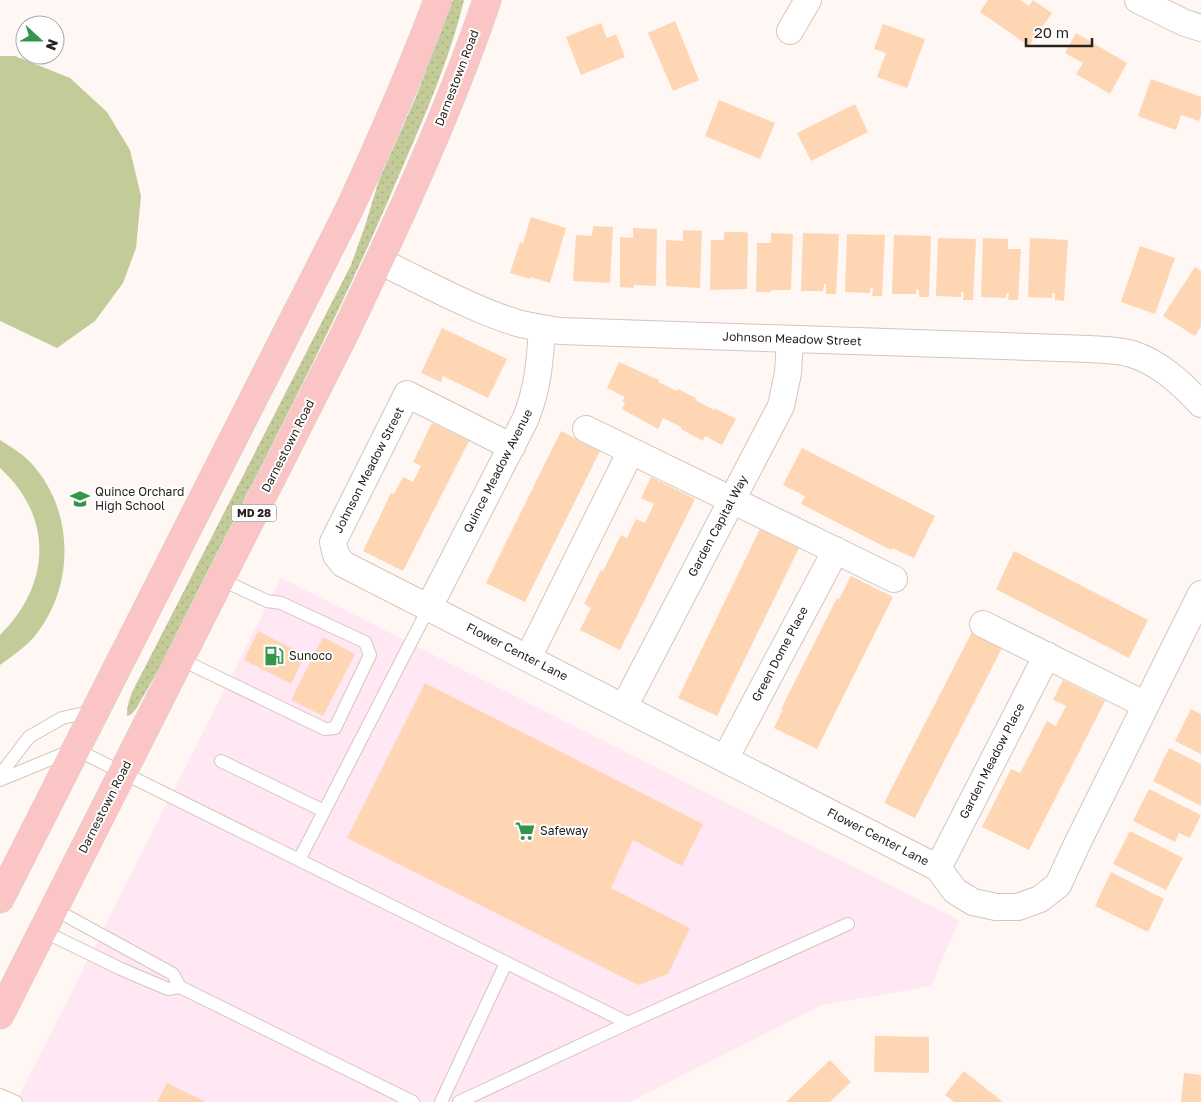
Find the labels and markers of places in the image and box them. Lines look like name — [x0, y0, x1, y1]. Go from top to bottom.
place label: Quince Orchard High School — [95, 484, 184, 513]
school or university icon: Quince Orchard High School — [69, 488, 91, 510]
fuel station icon: Sunoco — [263, 645, 285, 667]
place label: Sunoco — [289, 648, 332, 663]
supermarket icon: Safeway — [514, 820, 536, 842]
place label: Safeway — [540, 823, 589, 838]

